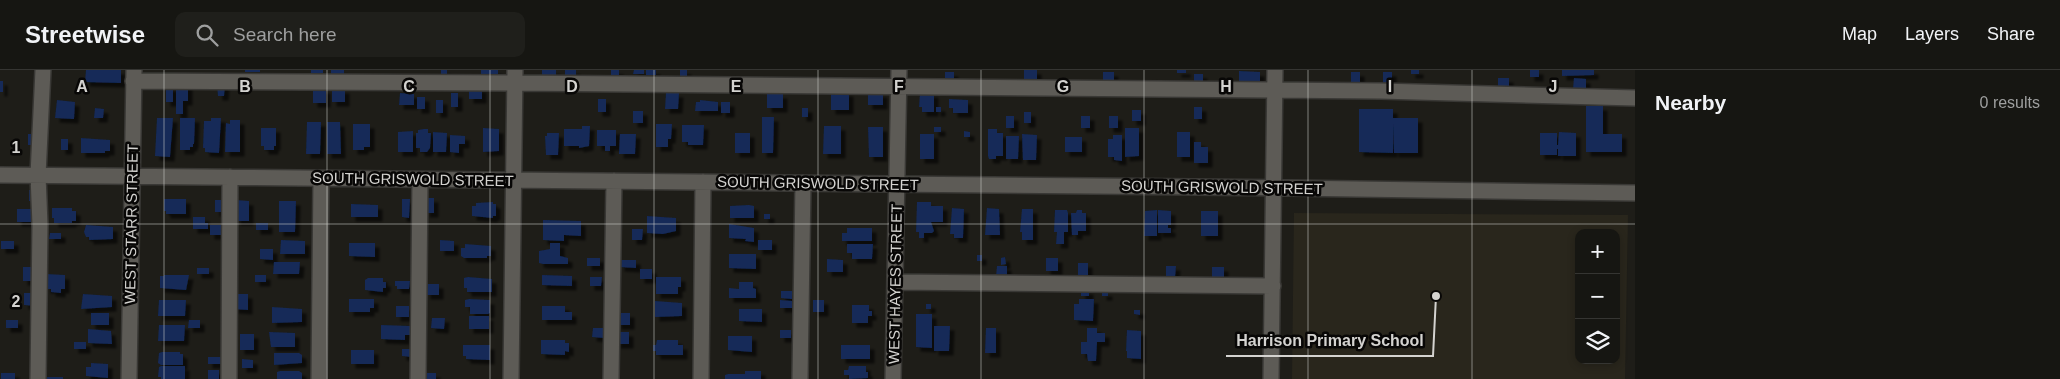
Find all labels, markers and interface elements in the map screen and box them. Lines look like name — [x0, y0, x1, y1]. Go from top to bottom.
search box — [175, 12, 525, 57]
text: Streetwise — [25, 21, 145, 48]
icon: search — [193, 21, 221, 49]
text: Search here — [233, 24, 337, 45]
text: Map — [1842, 24, 1877, 44]
text: Layers — [1905, 24, 1959, 44]
text: Share — [1987, 24, 2035, 44]
text: A — [76, 78, 88, 95]
text: B — [239, 78, 251, 95]
text: C — [403, 78, 415, 95]
text: D — [566, 78, 578, 95]
text: E — [731, 78, 742, 95]
text: F — [894, 78, 904, 95]
text: G — [1057, 78, 1069, 95]
text: H — [1220, 78, 1232, 95]
text: I — [1388, 78, 1392, 95]
text: J — [1549, 78, 1557, 95]
text: Nearby — [1655, 91, 1726, 114]
text: 0 results — [1980, 94, 2040, 111]
text: 1 — [12, 139, 21, 156]
street label: WEST STARR STREET — [121, 144, 141, 304]
street label: SOUTH GRISWOLD STREET — [312, 169, 514, 189]
street label: SOUTH GRISWOLD STREET — [717, 173, 919, 193]
street label: SOUTH GRISWOLD STREET — [1121, 177, 1323, 197]
street label: WEST HAYES STREET — [885, 204, 905, 364]
map controls — [1575, 229, 1620, 364]
button: + — [1575, 229, 1620, 274]
button: − — [1575, 274, 1620, 319]
text: 2 — [12, 293, 21, 310]
button: layers — [1575, 319, 1620, 364]
callout: Harrison Primary School — [1226, 325, 1433, 356]
text: Harrison Primary School — [1236, 332, 1424, 349]

